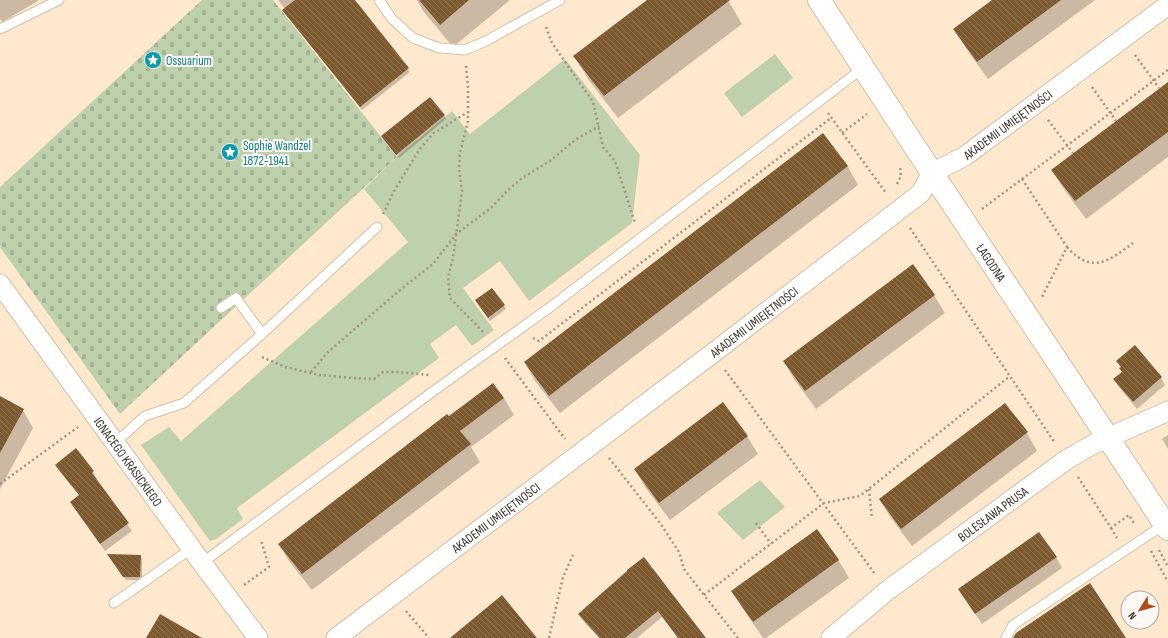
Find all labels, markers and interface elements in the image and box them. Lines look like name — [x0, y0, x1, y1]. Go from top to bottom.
place icon: Ossuarium — [143, 50, 163, 70]
place label: Ossuarium — [166, 53, 212, 69]
street label: AKADEMII UMIEJĘTNOŚCI — [960, 87, 1056, 164]
place label: Sophie Wandzel 1872-1941 — [243, 138, 311, 169]
place icon: Sophie Wandzel 1872-1941 — [220, 142, 240, 162]
street label: ŁAGODNA — [972, 240, 1009, 285]
street label: AKADEMII UMIEJĘTNOŚCI — [706, 284, 802, 362]
street label: IGNACEGO KRASICKIEGO — [90, 414, 165, 510]
street label: AKADEMII UMIEJĘTNOŚCI — [448, 480, 544, 557]
street label: BOLESŁAWA PRUSA — [955, 483, 1032, 545]
north arrow — [1120, 590, 1160, 630]
text: N — [1125, 609, 1139, 622]

